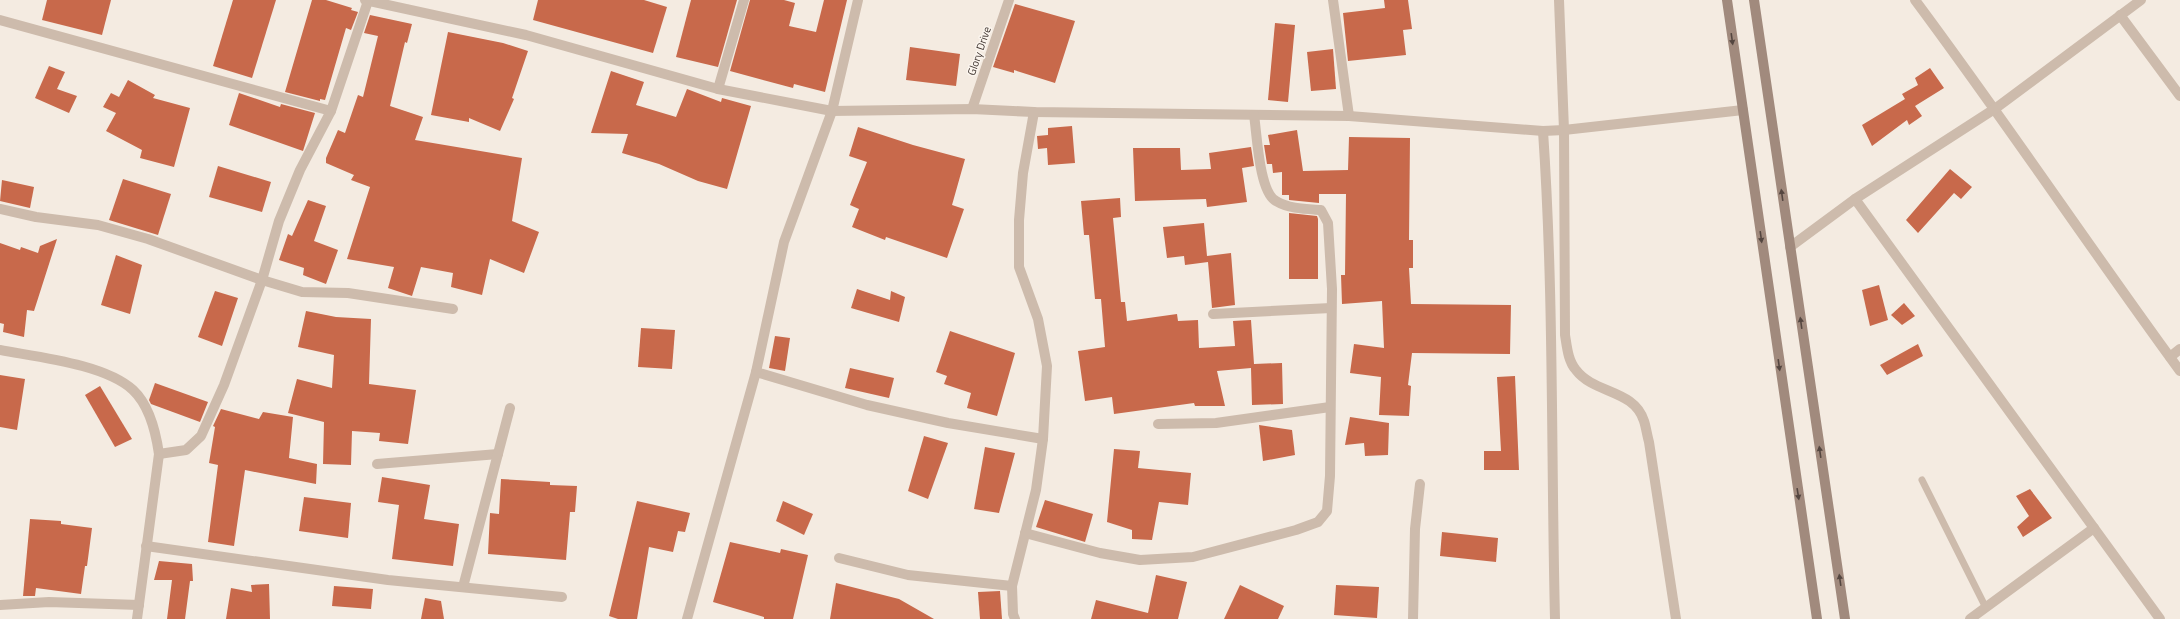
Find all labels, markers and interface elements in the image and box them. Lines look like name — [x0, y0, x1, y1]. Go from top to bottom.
street label: Glory Drive — [963, 24, 995, 78]
one-way arrow — [1729, 33, 1735, 45]
one-way arrow — [1779, 189, 1785, 201]
one-way arrow — [1758, 230, 1764, 243]
one-way arrow — [1798, 317, 1804, 329]
one-way arrow — [1776, 359, 1782, 371]
one-way arrow — [1817, 446, 1823, 458]
one-way arrow — [1795, 488, 1801, 500]
one-way arrow — [1836, 574, 1842, 586]

